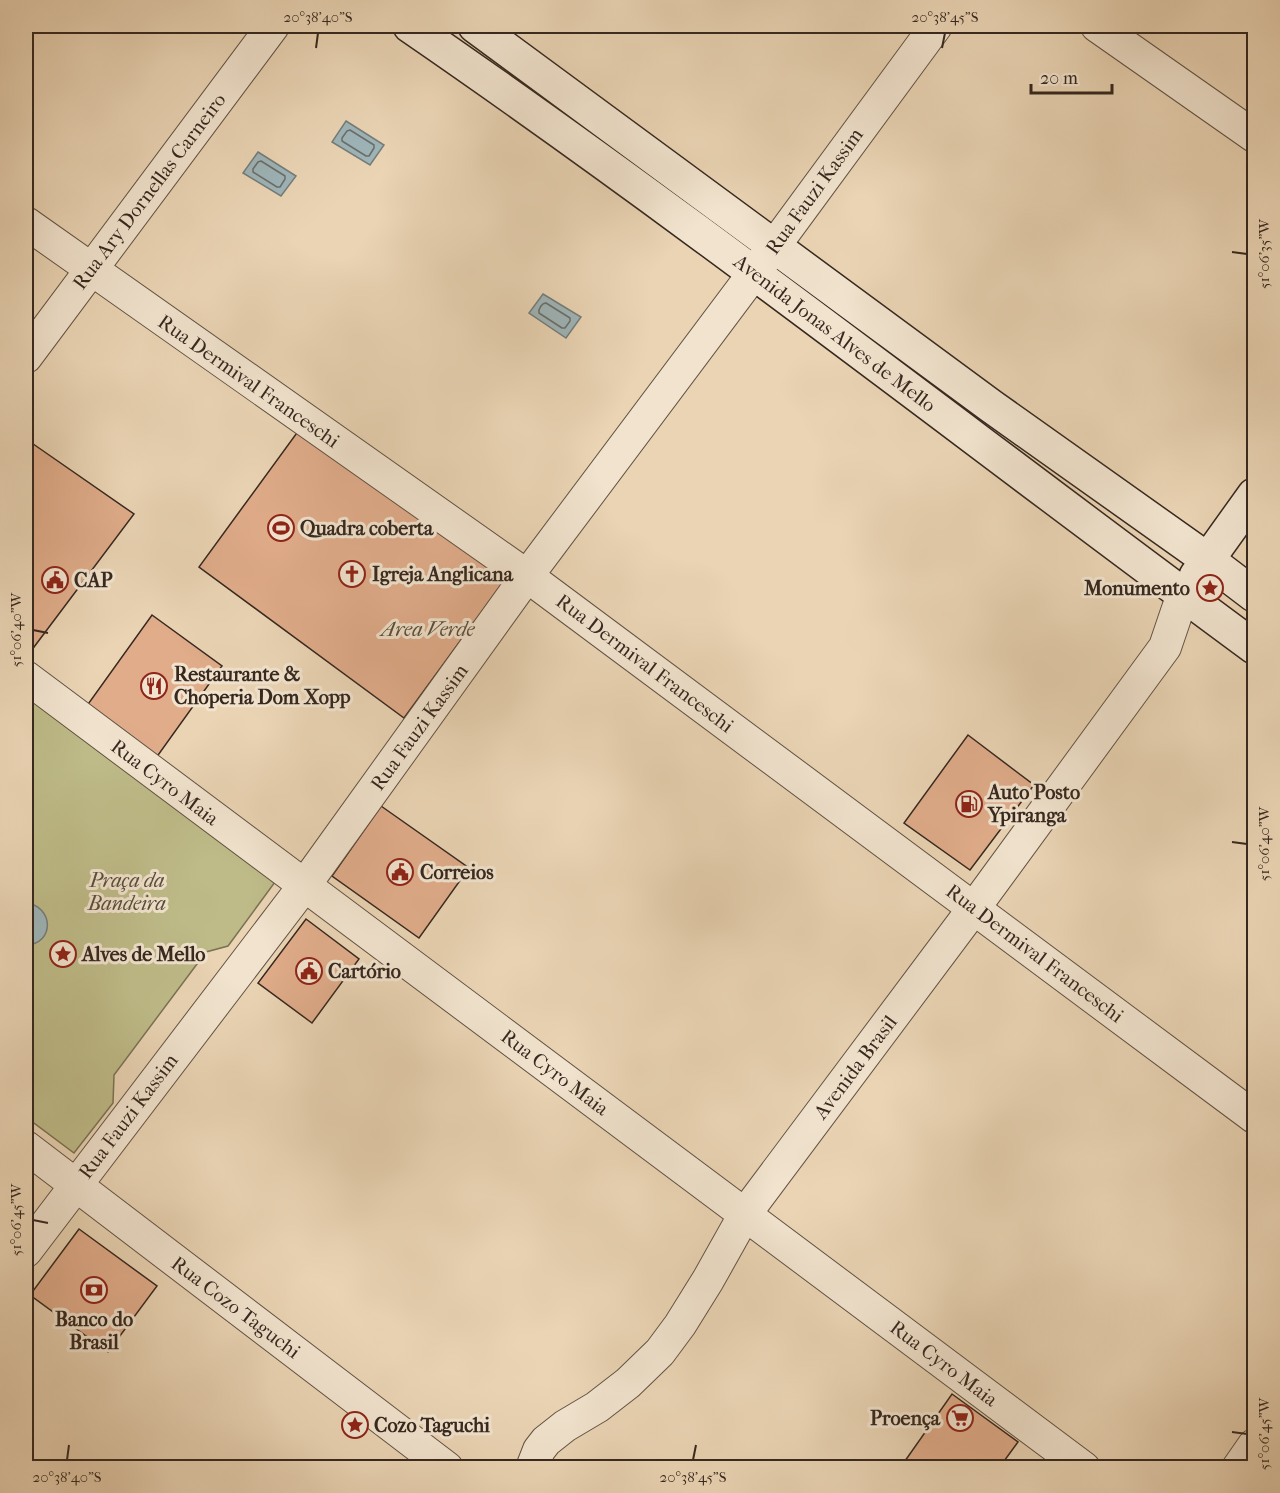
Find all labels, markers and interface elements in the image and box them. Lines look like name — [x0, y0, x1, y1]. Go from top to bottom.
text: 20°38'40"S — [283, 8, 353, 26]
text: 20°38'45"S — [912, 8, 979, 26]
scale bar — [1031, 57, 1112, 95]
text: 20 m — [1040, 68, 1078, 89]
street label: Rua Ary Dornellas Carneiro — [68, 89, 231, 294]
street label: Rua Fauzi Kassim — [761, 123, 868, 259]
text: 51°06'35"W — [1255, 218, 1273, 289]
street label: Avenida Jonas Alves de Mello — [728, 249, 940, 417]
street label: Rua Dermival Franceschi — [154, 310, 344, 453]
sports icon: Quadra coberta — [266, 513, 296, 543]
place label: Quadra coberta — [300, 517, 434, 540]
church icon: Igreja Anglicana — [337, 559, 367, 589]
place label: Igreja Anglicana — [372, 563, 514, 586]
public building icon: CAP — [40, 565, 70, 595]
place label: CAP — [74, 569, 113, 592]
place icon: Monumento — [1195, 573, 1225, 603]
place label: Monumento — [1083, 577, 1190, 600]
street label: Rua Dermival Franceschi — [552, 589, 738, 738]
text: 51°06'40"W — [7, 591, 25, 667]
park label: Area Verde — [378, 618, 476, 641]
street label: Rua Fauzi Kassim — [366, 659, 473, 795]
place label: Restaurante & Choperia Dom Xopp — [174, 663, 351, 709]
restaurant icon: Restaurante & Choperia Dom Xopp — [139, 671, 169, 701]
street label: Rua Cyro Maia — [106, 734, 224, 831]
place label: Auto Posto Ypiranga — [986, 781, 1080, 827]
fuel station icon: Auto Posto Ypiranga — [954, 789, 984, 819]
text: 51°06'40"W — [1255, 805, 1273, 881]
public building icon: Correios — [385, 857, 415, 887]
place label: Correios — [420, 861, 494, 884]
park label: Praça da Bandeira — [87, 869, 166, 915]
street label: Rua Dermival Franceschi — [942, 879, 1128, 1028]
place icon: Alves de Mello — [48, 939, 78, 969]
place label: Alves de Mello — [80, 943, 205, 966]
public building icon: Cartório — [294, 956, 324, 986]
place label: Cartório — [328, 960, 401, 983]
street label: Avenida Brasil — [808, 1011, 902, 1124]
street label: Rua Cyro Maia — [496, 1024, 614, 1121]
street label: Rua Fauzi Kassim — [74, 1049, 183, 1183]
text: 51°06'45"W — [7, 1183, 25, 1256]
street label: Rua Cozo Taguchi — [167, 1252, 305, 1363]
bank icon: Banco do Brasil — [79, 1275, 109, 1305]
place label: Banco do Brasil — [55, 1308, 133, 1354]
street label: Rua Cyro Maia — [885, 1315, 1003, 1412]
text: 51°06'45"W — [1255, 1397, 1273, 1470]
supermarket icon: Proença — [945, 1403, 975, 1433]
place label: Proença — [870, 1407, 941, 1431]
place icon: Cozo Taguchi — [340, 1410, 370, 1440]
place label: Cozo Taguchi — [374, 1414, 491, 1437]
text: 20°38'40"S — [32, 1468, 102, 1486]
text: 20°38'45"S — [660, 1468, 727, 1486]

